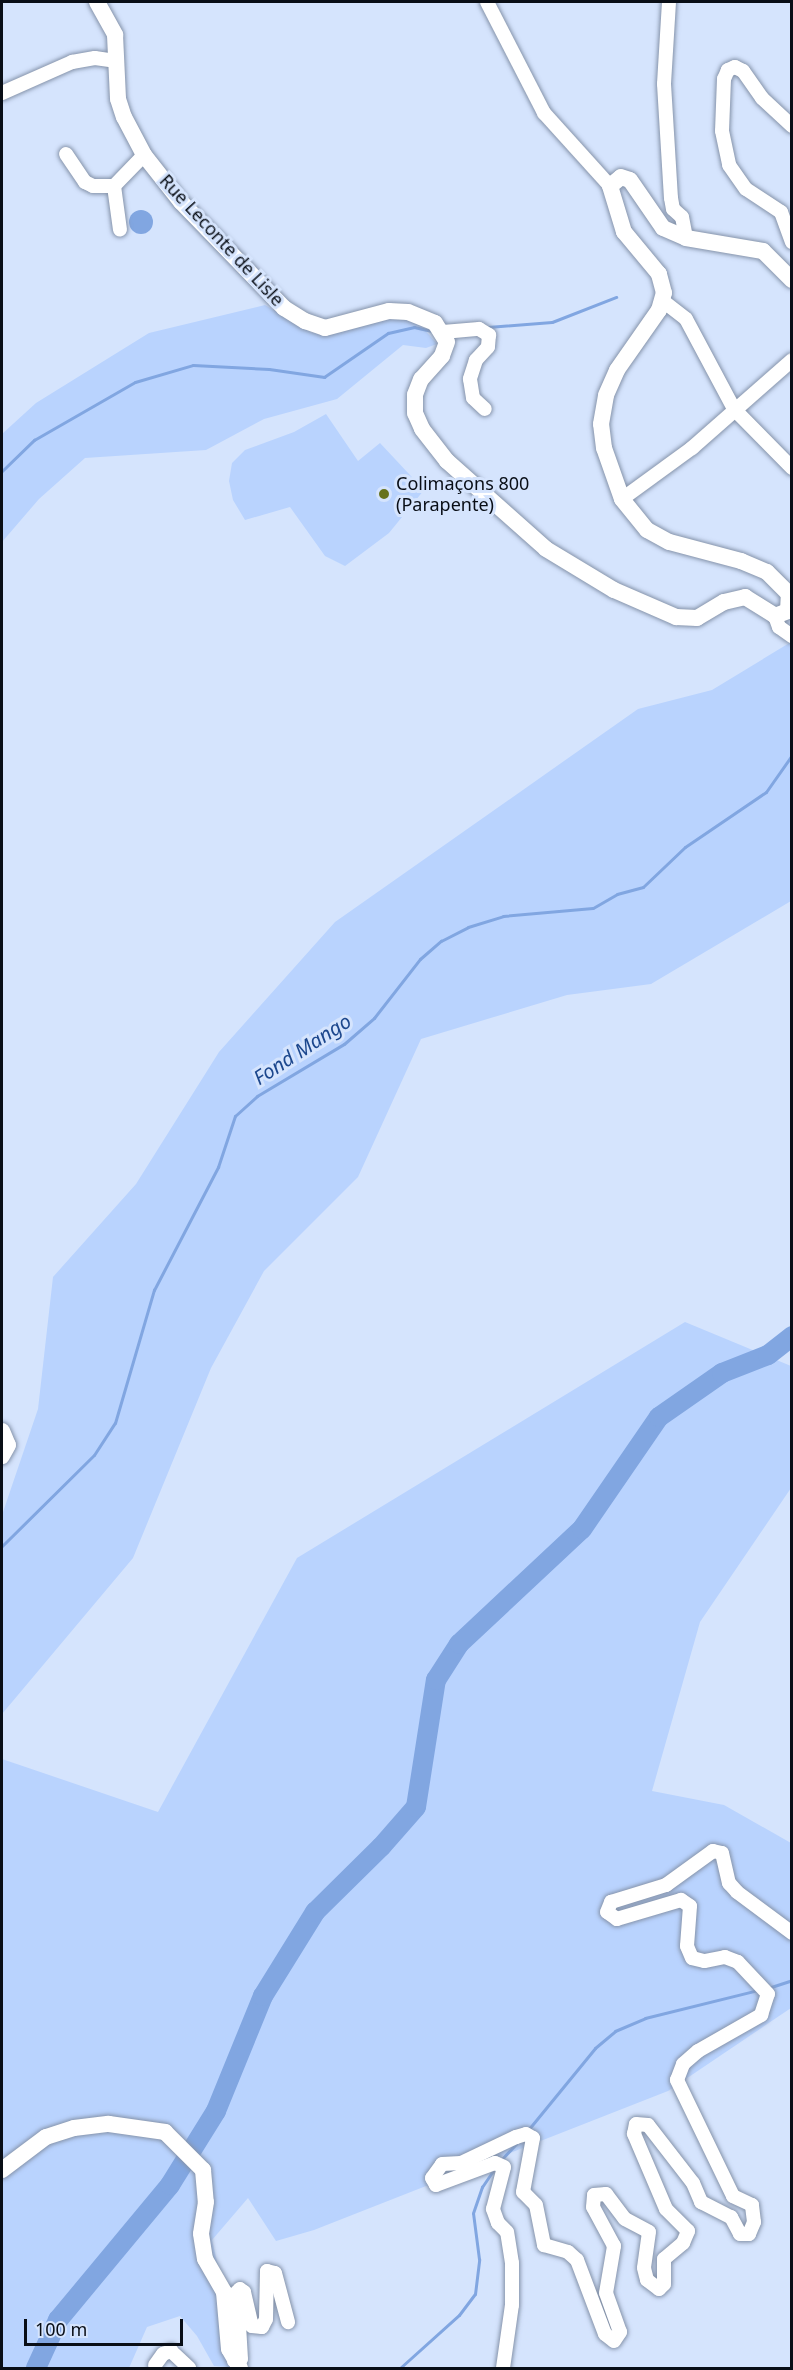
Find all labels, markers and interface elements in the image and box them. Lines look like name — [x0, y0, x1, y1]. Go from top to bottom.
street label: Rue Leconte de Lisle — [155, 170, 289, 310]
place label: Colimaçons 800 (Parapente) — [396, 473, 529, 516]
marker: Colimaçons 800 (Parapente) — [377, 487, 391, 501]
water label: Fond Mango — [249, 1009, 355, 1089]
scale bar — [27, 2307, 186, 2345]
text: 100 m — [35, 2317, 87, 2341]

